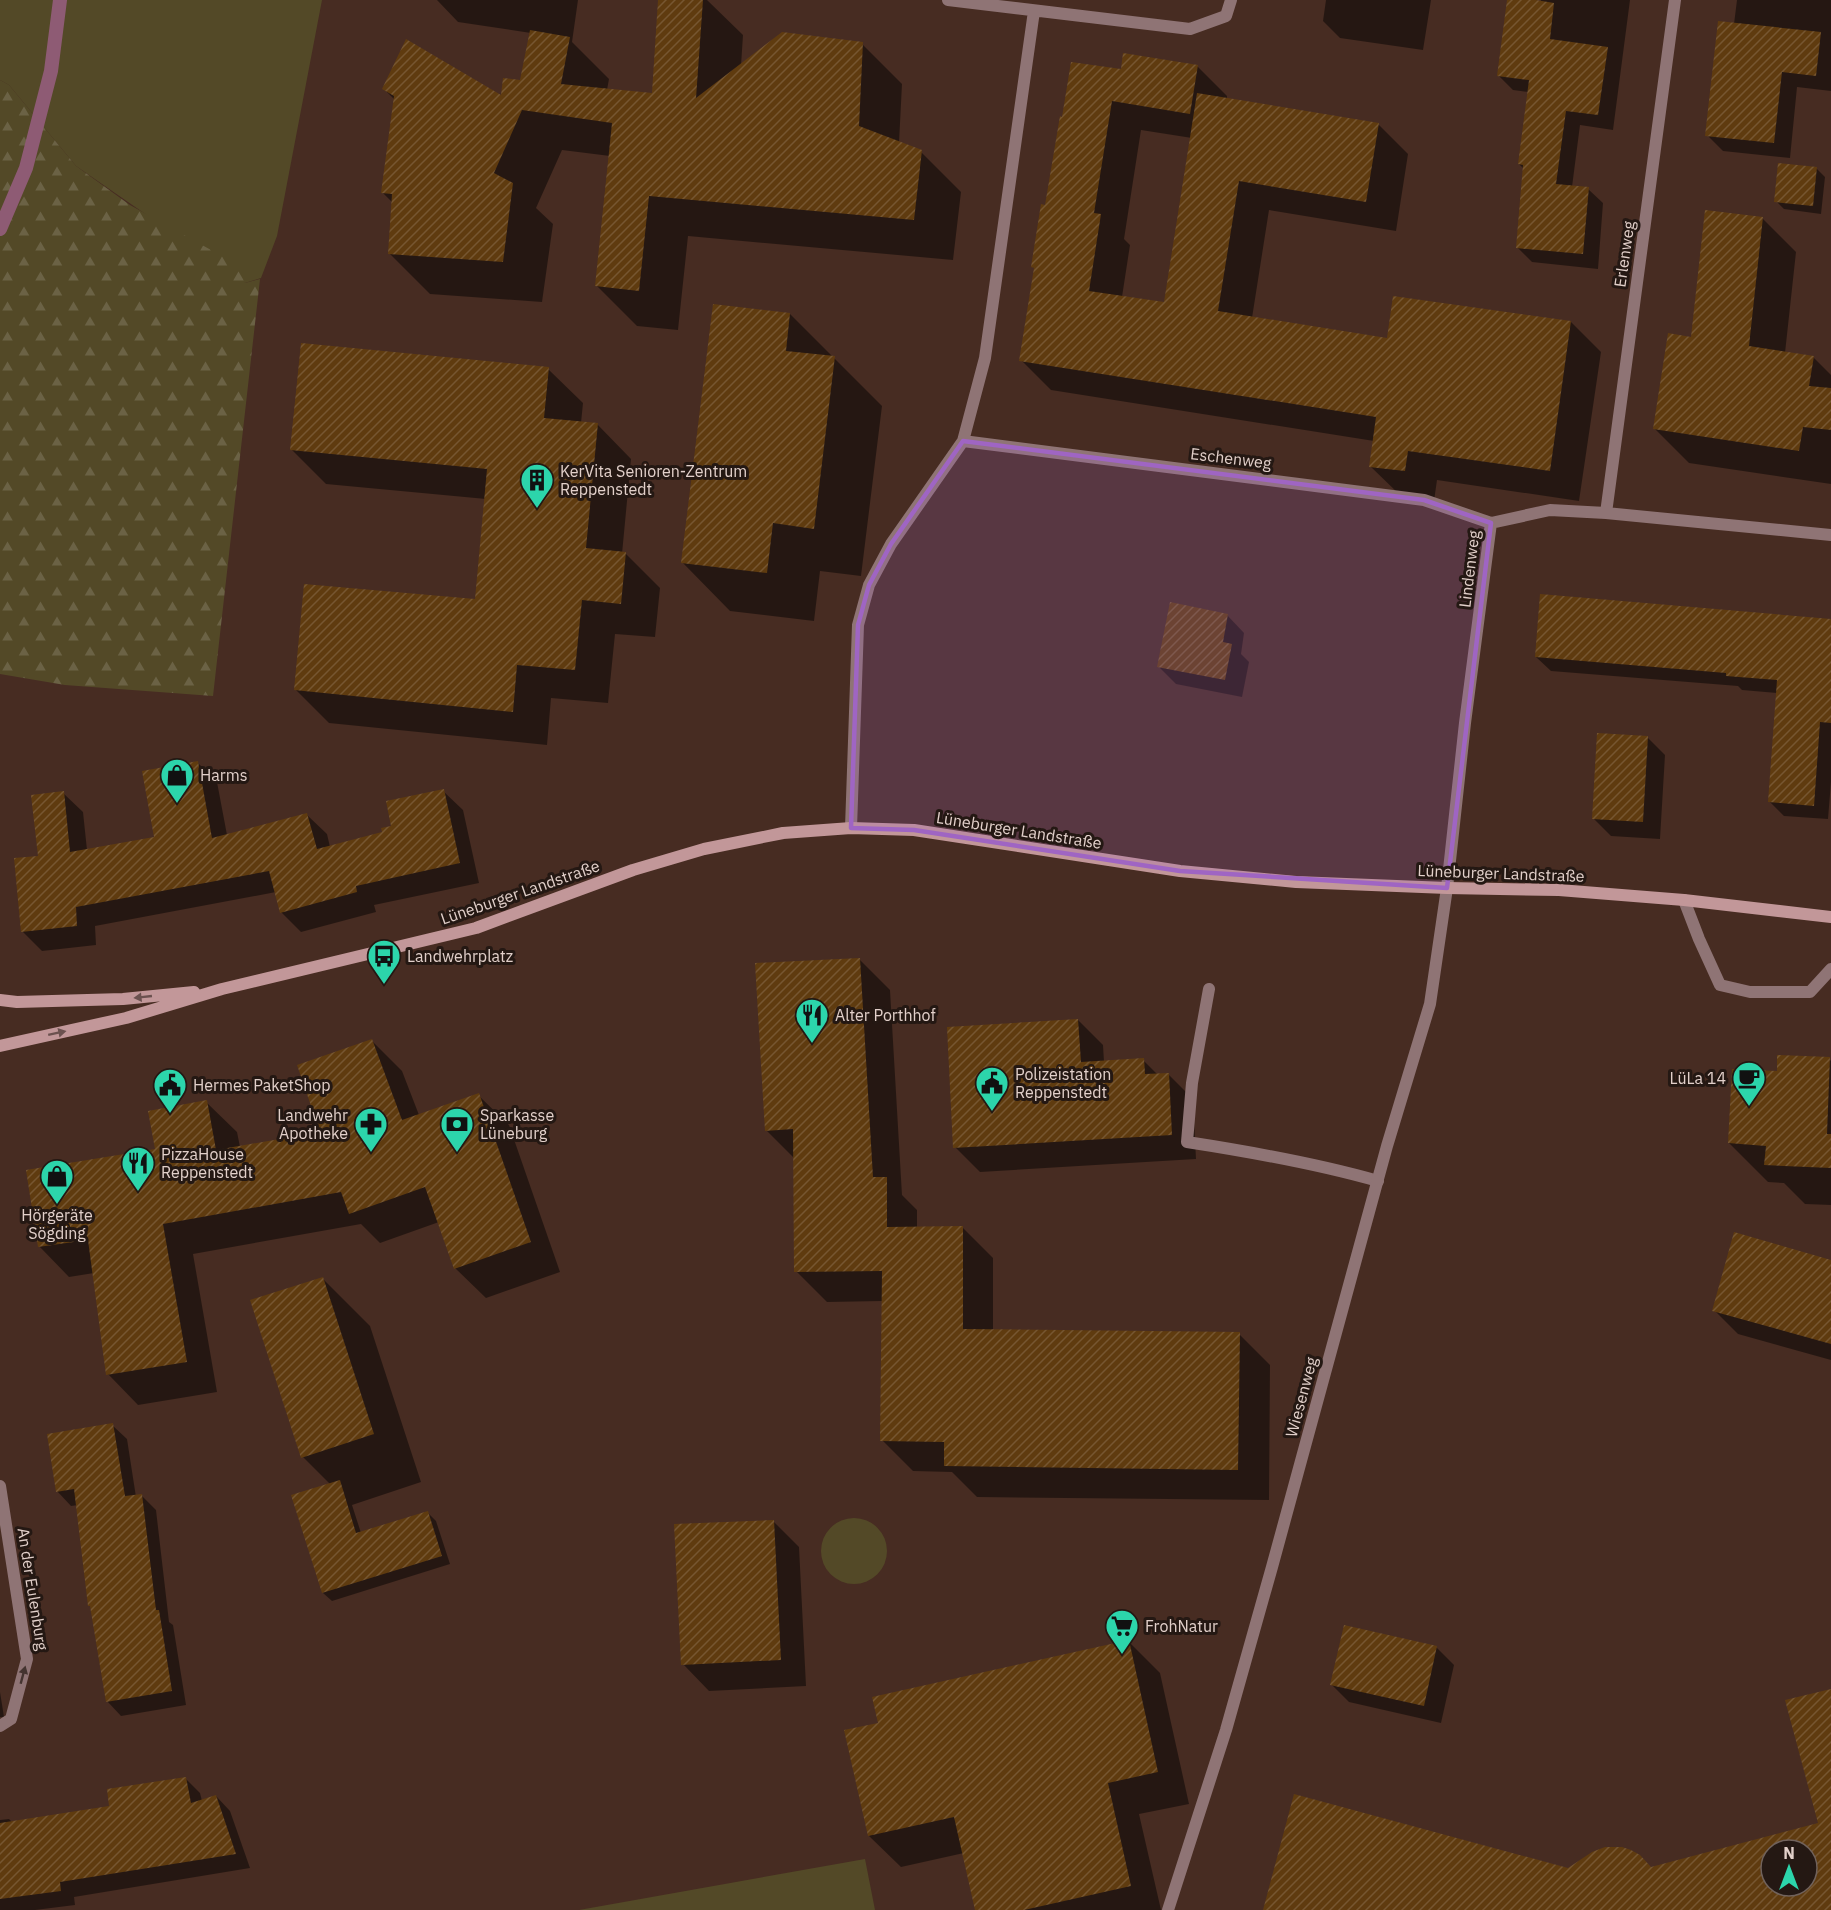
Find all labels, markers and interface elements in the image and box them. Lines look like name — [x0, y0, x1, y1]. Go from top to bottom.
street label: Erlenweg — [1609, 219, 1639, 288]
street label: Eschenweg — [1189, 443, 1273, 473]
place label: KerVita Senioren-Zentrum Reppenstedt — [560, 461, 747, 499]
building icon: KerVita Senioren-Zentrum Reppenstedt — [519, 462, 555, 509]
street label: Lindenweg — [1454, 529, 1484, 609]
shop icon: Harms — [159, 757, 195, 804]
place label: Harms — [200, 765, 248, 785]
street label: Lüneburger Landstraße — [935, 807, 1103, 853]
street label: Lüneburger Landstraße — [438, 855, 602, 929]
street label: Lüneburger Landstraße — [1417, 860, 1585, 886]
bus stop icon: Landwehrplatz — [366, 938, 402, 985]
place label: Landwehrplatz — [407, 946, 513, 966]
one-way arrow — [133, 992, 152, 1002]
restaurant icon: Alter Porthhof — [794, 997, 830, 1044]
place label: Alter Porthhof — [835, 1005, 936, 1025]
one-way arrow — [48, 1028, 67, 1037]
cafe icon: LüLa 14 — [1731, 1060, 1767, 1107]
place label: Polizeistation Reppenstedt — [1015, 1064, 1111, 1102]
public building icon: Polizeistation Reppenstedt — [974, 1065, 1010, 1112]
public building icon: Hermes PaketShop — [152, 1067, 188, 1114]
place label: LüLa 14 — [1670, 1068, 1726, 1088]
place label: Hermes PaketShop — [193, 1075, 331, 1095]
place label: Landwehr Apotheke — [277, 1105, 348, 1143]
place label: Sparkasse Lüneburg — [480, 1105, 554, 1143]
pharmacy icon: Landwehr Apotheke — [353, 1106, 389, 1153]
bank icon: Sparkasse Lüneburg — [439, 1106, 475, 1153]
place label: PizzaHouse Reppenstedt — [161, 1144, 253, 1182]
restaurant icon: PizzaHouse Reppenstedt — [120, 1145, 156, 1192]
shop icon: Hörgeräte Sögding — [39, 1158, 75, 1205]
place label: Hörgeräte Sögding — [21, 1205, 93, 1243]
street label: Wiesenweg — [1281, 1354, 1321, 1439]
street label: An der Eulenburg — [13, 1526, 53, 1652]
supermarket icon: FrohNatur — [1104, 1608, 1140, 1655]
place label: FrohNatur — [1145, 1616, 1218, 1636]
one-way arrow — [19, 1666, 28, 1684]
north arrow — [1759, 1838, 1819, 1898]
text: N — [1783, 1843, 1795, 1863]

